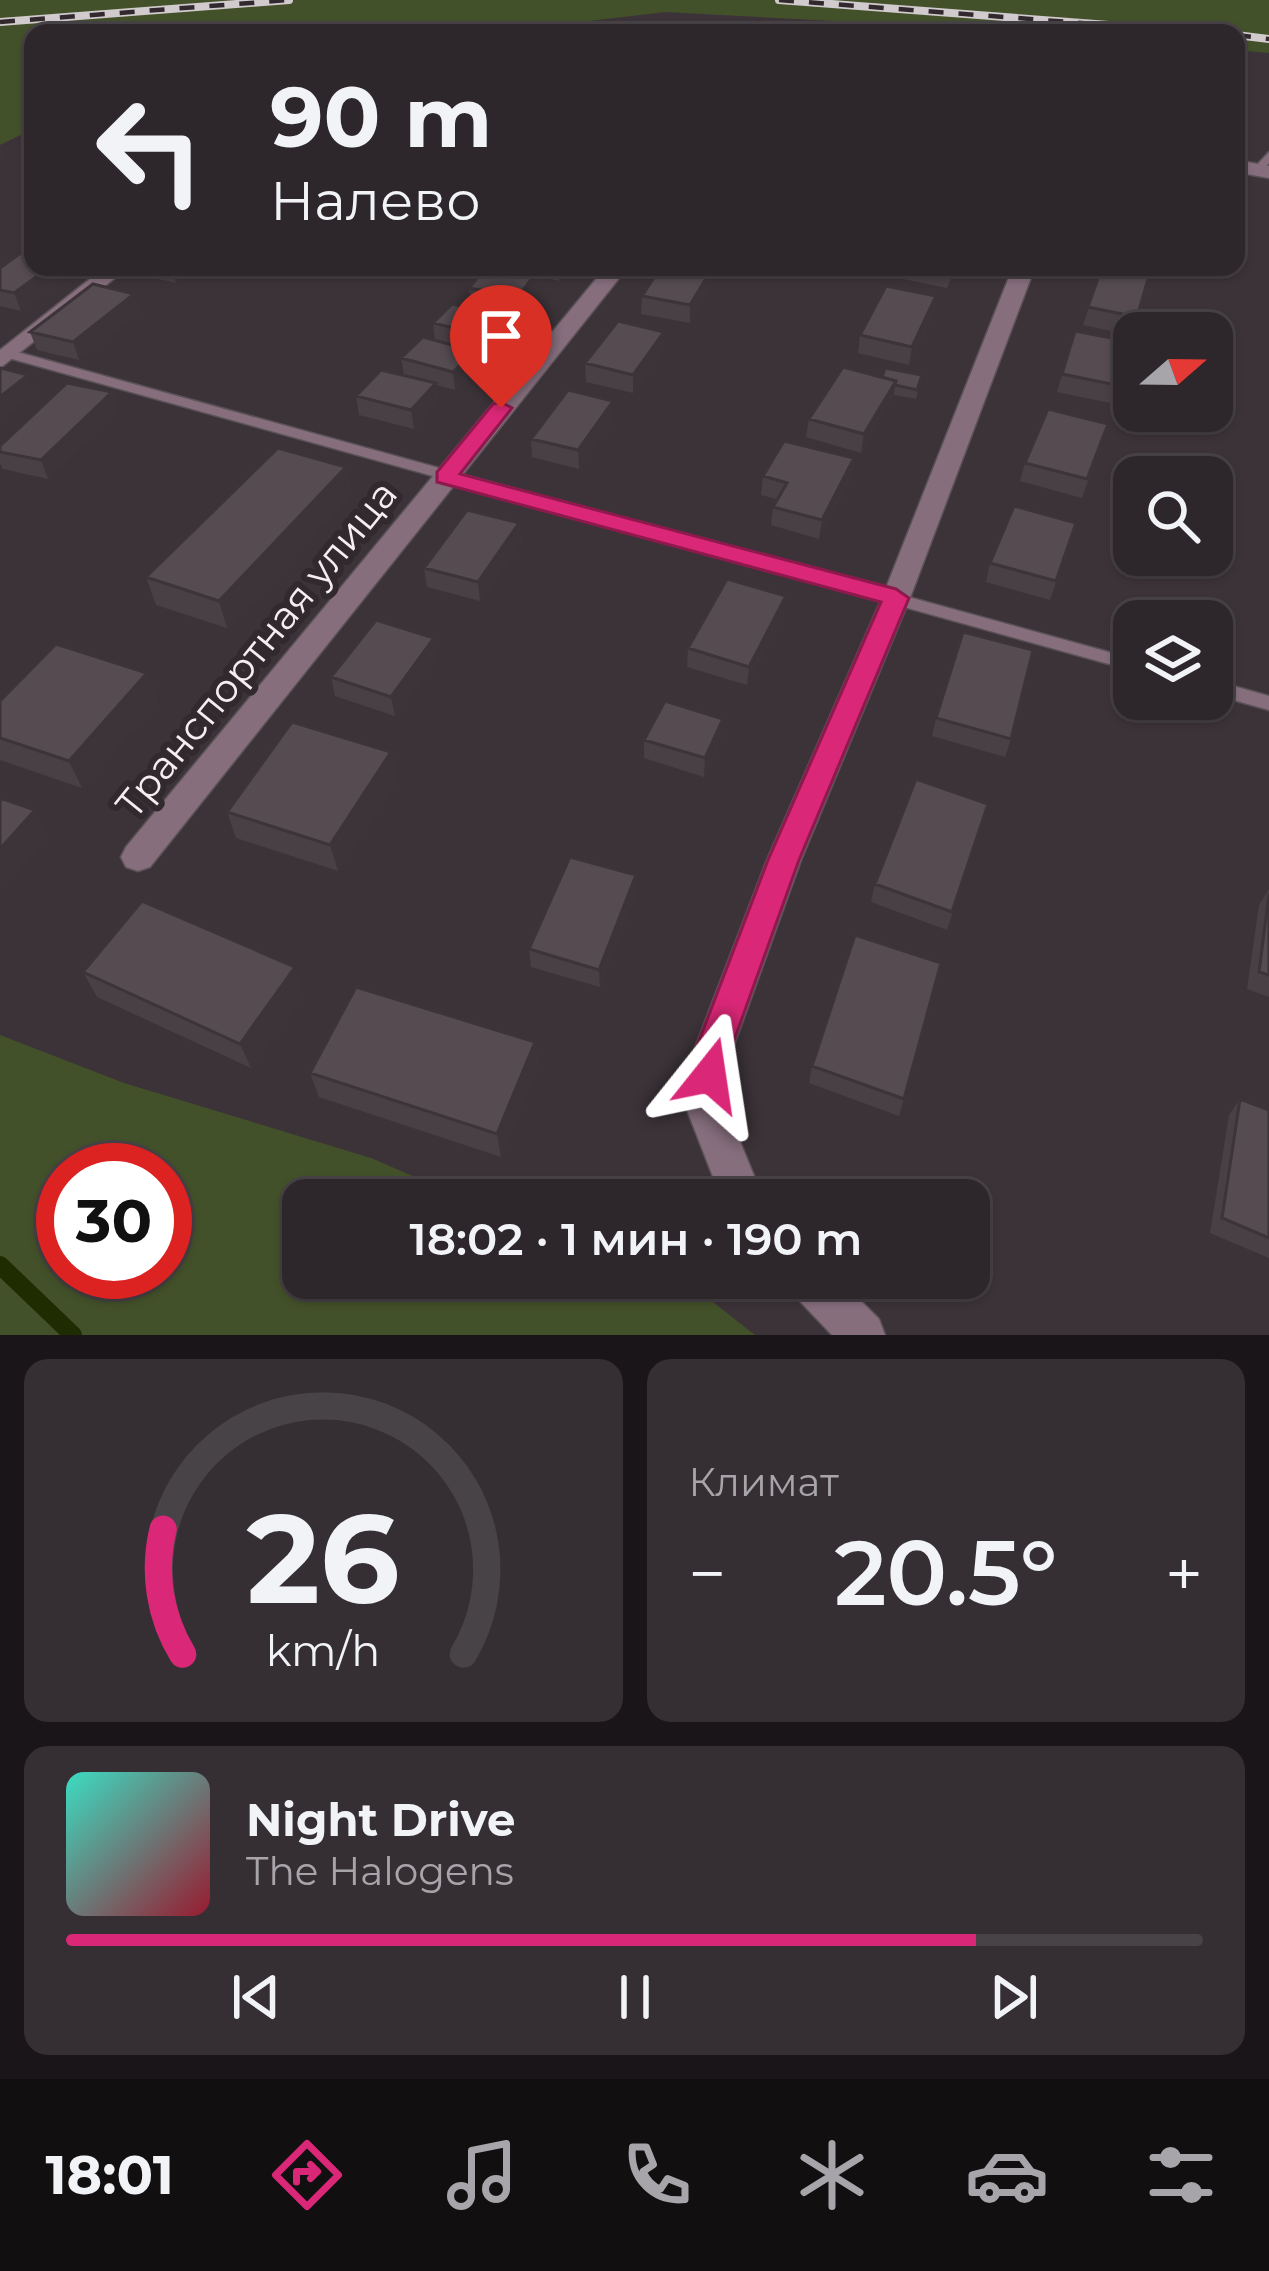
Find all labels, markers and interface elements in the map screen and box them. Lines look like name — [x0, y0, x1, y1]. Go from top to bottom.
text: 90 m — [270, 66, 492, 168]
icon: left — [72, 72, 228, 228]
text: Налево — [270, 168, 481, 234]
pin — [450, 285, 552, 408]
icon: arrive — [468, 303, 534, 369]
north arrow — [1113, 312, 1233, 432]
map controls — [1113, 312, 1233, 720]
button: search — [1113, 456, 1233, 576]
street label: Транспортная улица — [105, 471, 407, 827]
button: layers — [1113, 600, 1233, 720]
position arrow — [647, 1012, 773, 1138]
speed limit sign: 30 — [36, 1143, 192, 1299]
text: 18:02 · 1 мин · 190 m — [410, 1211, 862, 1266]
text: Климат — [689, 1458, 839, 1506]
text: 26 — [247, 1482, 400, 1634]
text: 20.5° — [834, 1518, 1057, 1628]
text: − — [689, 1533, 726, 1614]
text: + — [1165, 1533, 1203, 1614]
text: km/h — [266, 1623, 380, 1676]
text: Night Drive — [246, 1792, 515, 1847]
text: The Halogens — [246, 1847, 514, 1895]
icon: previous — [223, 1964, 289, 2030]
icon: pause — [602, 1964, 668, 2030]
icon: next — [981, 1964, 1047, 2030]
icon: directions — [265, 2133, 349, 2217]
icon: music — [440, 2133, 524, 2217]
icon: phone — [615, 2133, 699, 2217]
icon: climate — [790, 2133, 874, 2217]
icon: car — [965, 2133, 1049, 2217]
icon: filters — [1139, 2133, 1223, 2217]
text: 18:01 — [45, 2142, 174, 2208]

